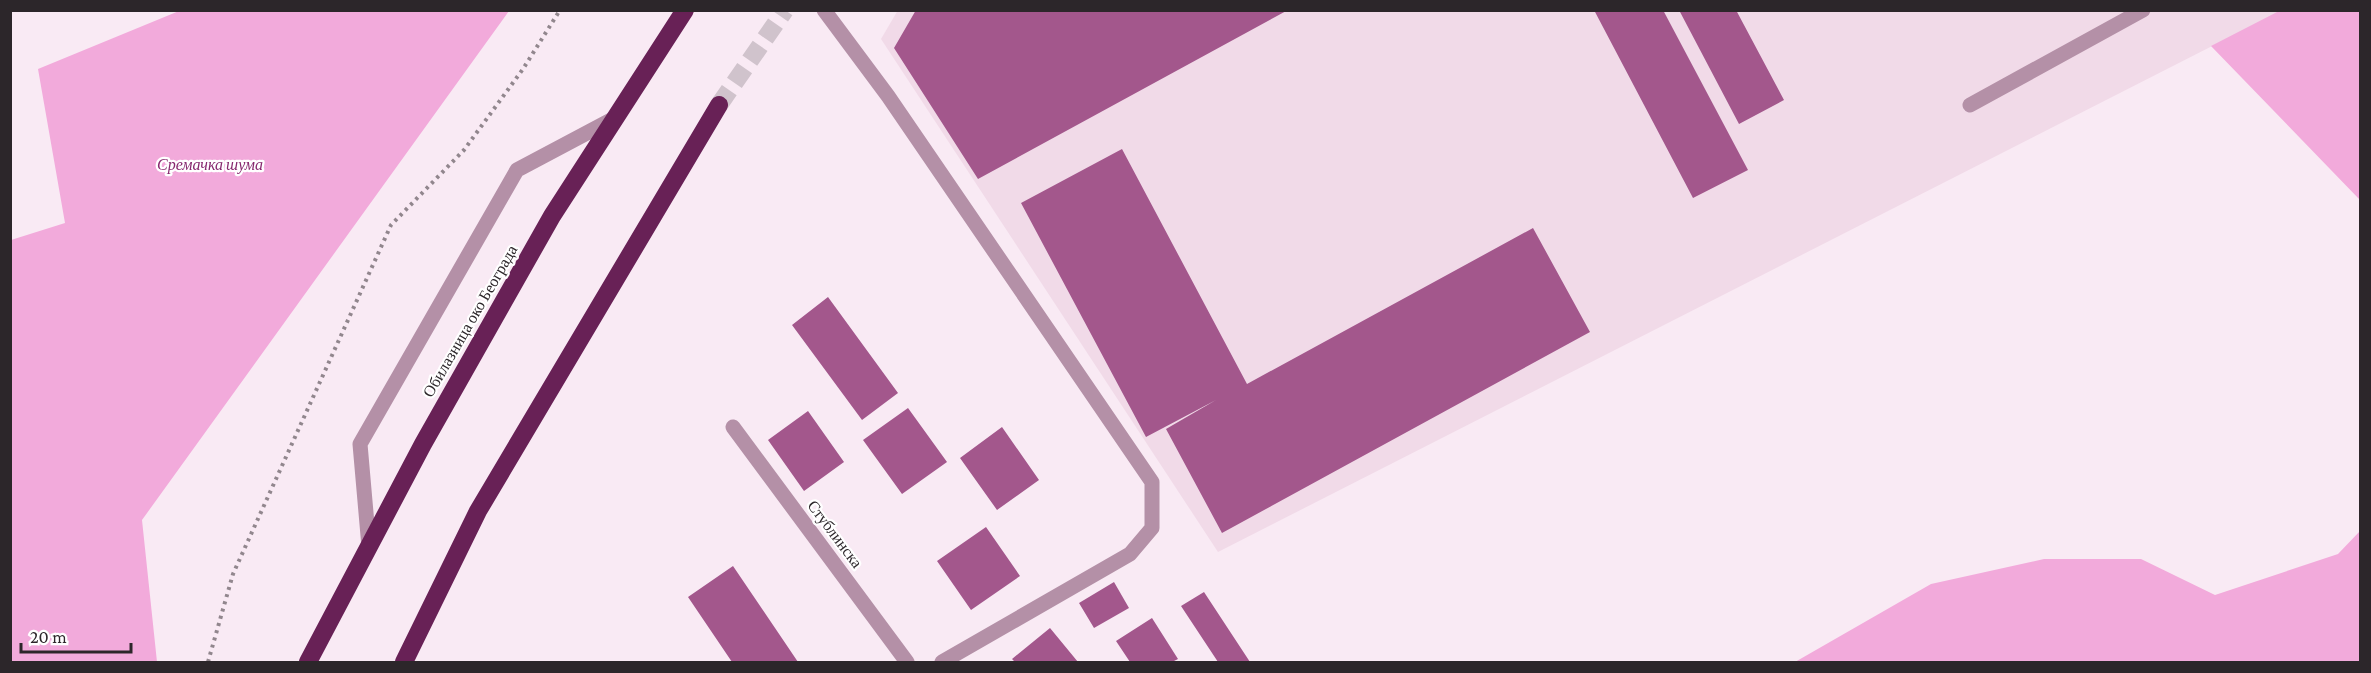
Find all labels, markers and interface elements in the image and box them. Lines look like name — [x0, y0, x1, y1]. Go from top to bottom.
park label: Сремачка шума — [157, 156, 263, 174]
street label: Обилазница око Београда — [419, 242, 521, 400]
street label: Стублинска — [803, 497, 866, 572]
scale bar — [21, 616, 130, 654]
text: 20 m — [30, 627, 67, 647]

